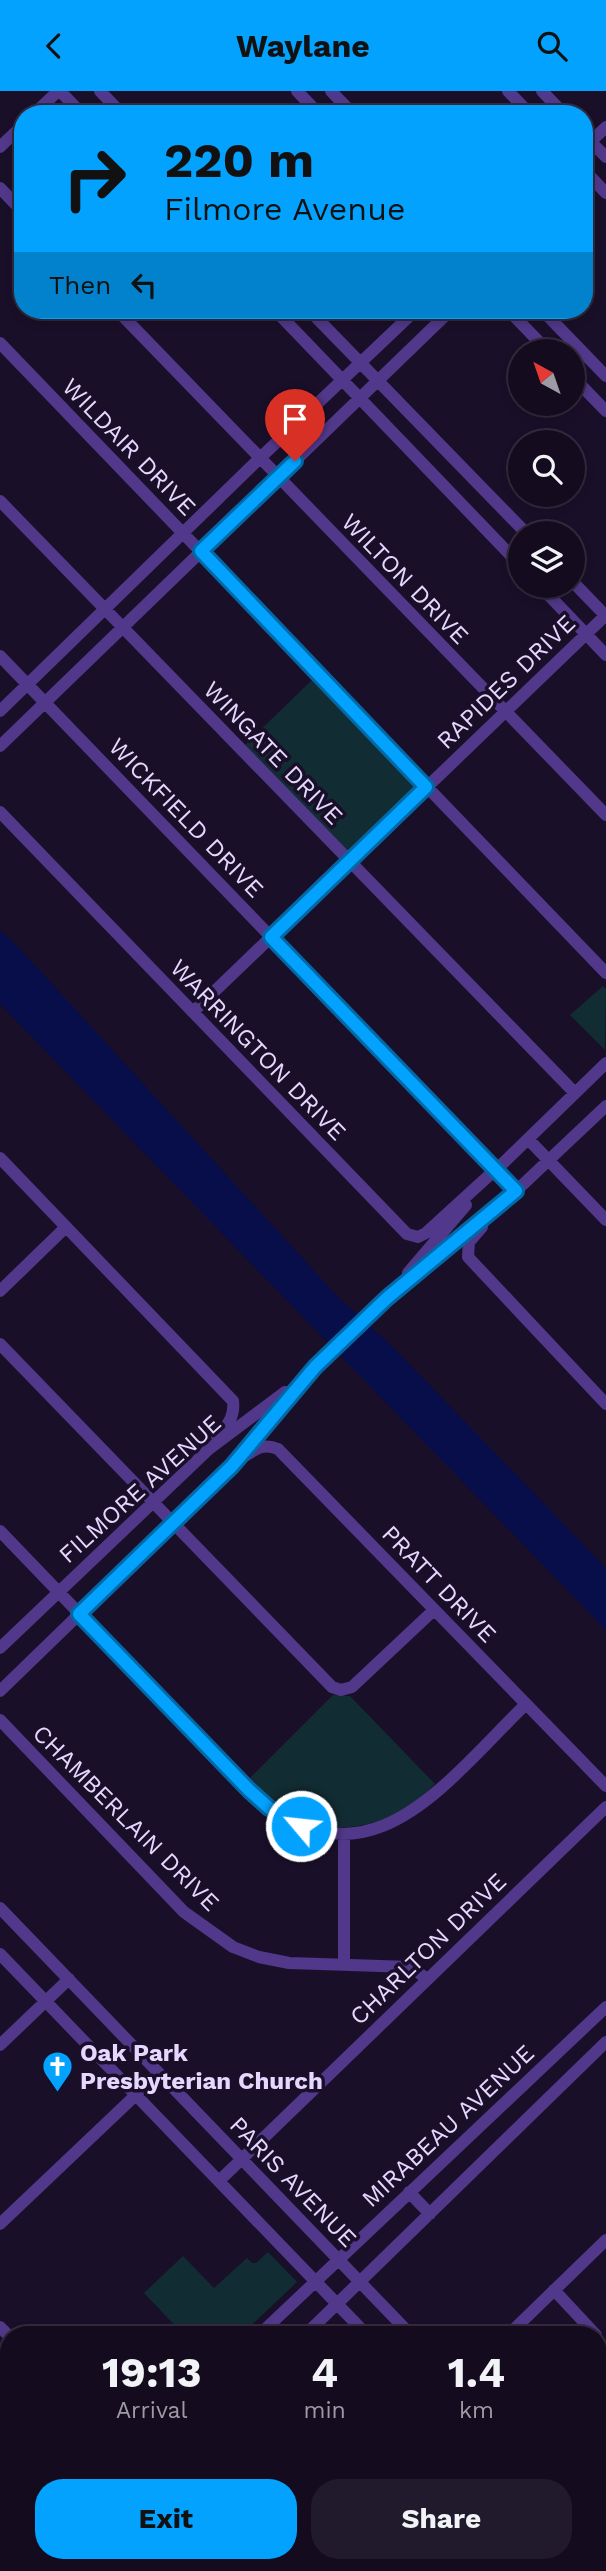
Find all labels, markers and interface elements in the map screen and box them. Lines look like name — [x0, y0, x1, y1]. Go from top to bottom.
icon: back — [35, 27, 73, 65]
text: Waylane — [236, 27, 370, 65]
icon: search — [533, 27, 571, 65]
text: 220 m — [164, 131, 314, 189]
icon: right — [49, 133, 140, 224]
text: Filmore Avenue — [164, 190, 405, 228]
icon: left — [125, 266, 163, 304]
text: Then — [49, 270, 111, 300]
north arrow — [508, 339, 584, 417]
map controls — [508, 339, 585, 598]
street label: WILDAIR DRIVE — [57, 373, 201, 521]
pin — [265, 389, 325, 461]
icon: arrive — [276, 400, 314, 438]
button: search — [508, 430, 585, 507]
street label: WILTON DRIVE — [336, 508, 474, 650]
button: layers — [508, 521, 585, 598]
street label: RAPIDES DRIVE — [431, 609, 581, 755]
street label: WINGATE DRIVE — [198, 676, 348, 830]
street label: WICKFIELD DRIVE — [103, 733, 269, 903]
street label: WARRINGTON DRIVE — [164, 954, 352, 1146]
street label: FILMORE AVENUE — [53, 1409, 227, 1569]
street label: PRATT DRIVE — [376, 1520, 502, 1648]
street label: CHAMBERLAIN DRIVE — [27, 1719, 225, 1917]
position arrow — [264, 1789, 338, 1863]
street label: CHARLTON DRIVE — [344, 1867, 512, 2031]
place label: Oak Park Presbyterian Church — [80, 2039, 323, 2095]
street label: MIRABEAU AVENUE — [356, 2039, 540, 2213]
church icon: Oak Park Presbyterian Church — [40, 2050, 74, 2094]
street label: PARIS AVENUE — [224, 2111, 362, 2253]
text: 19:13 — [102, 2348, 202, 2397]
text: 4 — [311, 2348, 338, 2397]
text: 1.4 — [448, 2348, 505, 2397]
text: Arrival — [116, 2397, 188, 2424]
text: min — [304, 2397, 346, 2424]
text: km — [459, 2397, 494, 2424]
button: Exit — [35, 2479, 297, 2559]
button: Share — [311, 2479, 572, 2559]

